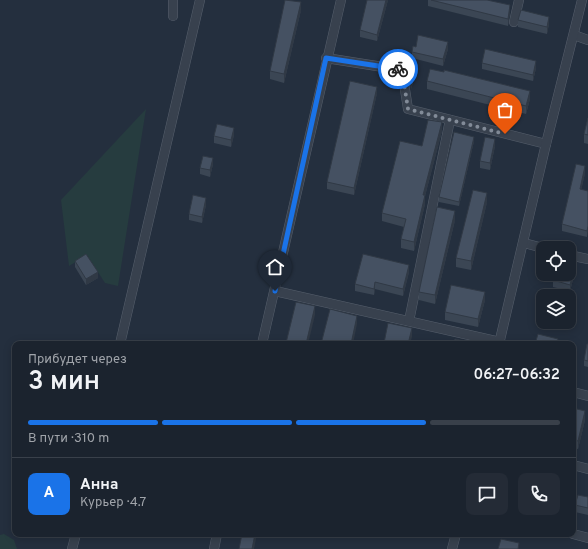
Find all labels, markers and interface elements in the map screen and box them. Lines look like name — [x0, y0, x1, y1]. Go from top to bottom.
courier — [378, 49, 418, 89]
icon: bike — [387, 58, 409, 80]
pin — [488, 93, 522, 134]
icon: bag — [494, 99, 516, 121]
map controls — [536, 241, 576, 329]
button: locate — [536, 241, 576, 281]
pin — [258, 250, 292, 291]
icon: home — [264, 256, 286, 278]
button: layers — [536, 289, 576, 329]
text: Прибудет через — [28, 352, 127, 368]
text: 3 мин — [28, 366, 100, 399]
text: 06:27–06:32 — [473, 366, 560, 385]
text: В пути · 310 m — [28, 431, 109, 447]
button: chat — [466, 473, 508, 515]
button: phone — [518, 473, 560, 515]
text: Анна — [80, 476, 118, 495]
text: А — [44, 484, 54, 503]
text: Курьер · 4.7 — [80, 495, 146, 511]

